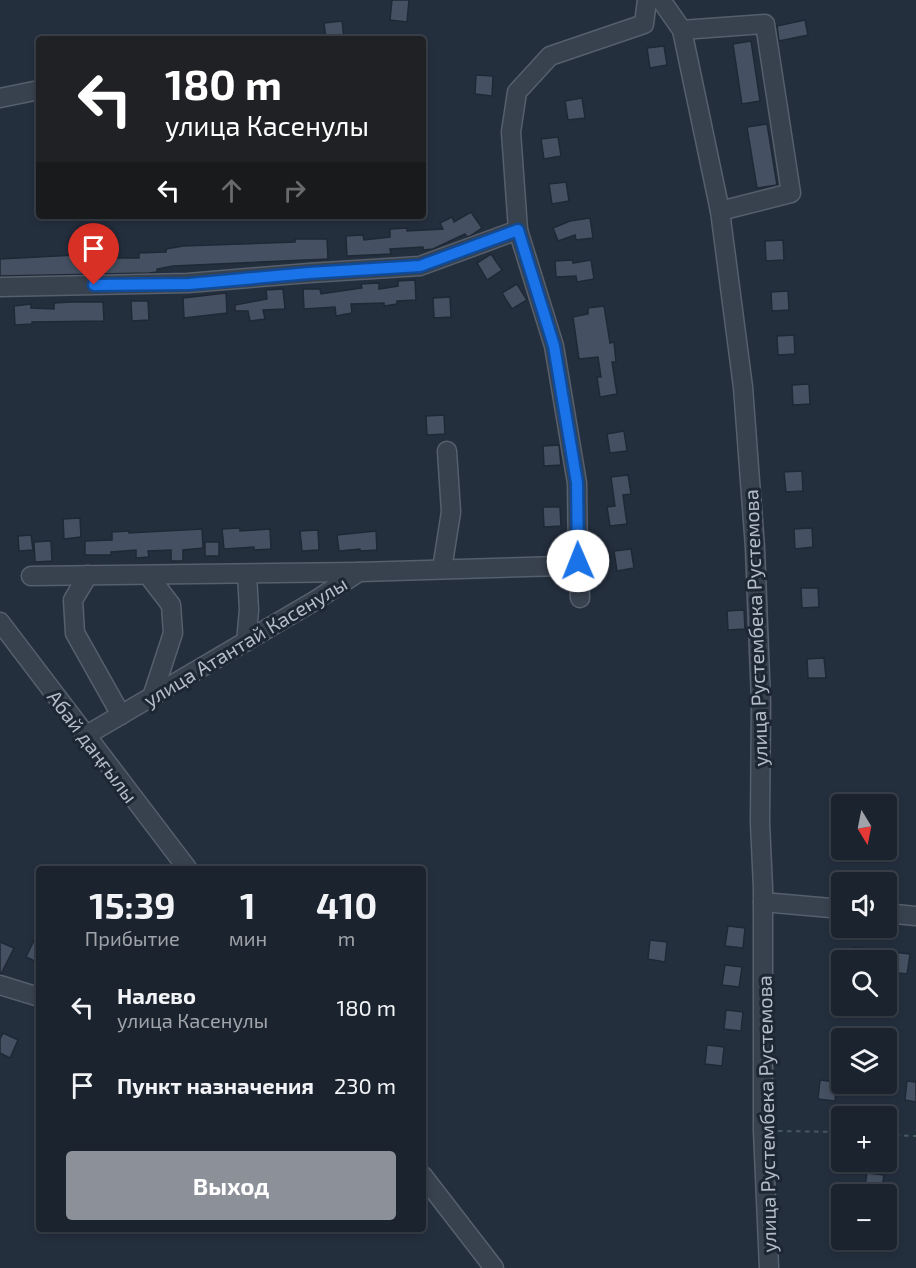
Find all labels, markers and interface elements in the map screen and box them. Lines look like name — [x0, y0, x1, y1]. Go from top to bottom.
text: 180 m — [165, 58, 282, 108]
icon: left — [66, 60, 144, 138]
text: улица Касенулы — [165, 109, 369, 141]
icon: left — [152, 174, 185, 207]
icon: ahead — [215, 174, 248, 207]
icon: right — [278, 174, 311, 207]
pin — [68, 223, 119, 285]
icon: arrive — [77, 232, 110, 265]
street label: улица Рустембека Рустемова — [738, 489, 773, 767]
position arrow — [546, 529, 610, 593]
street label: улица Атантай Касенулы — [139, 571, 352, 712]
street label: Абай даңғылы — [43, 685, 143, 807]
north arrow — [831, 794, 897, 860]
map controls — [831, 794, 897, 1250]
button: sound — [831, 872, 897, 938]
text: 15:39 — [89, 883, 176, 926]
text: 1 — [240, 883, 256, 926]
text: 410 — [316, 883, 377, 926]
text: Прибытие — [85, 926, 180, 950]
text: мин — [229, 926, 267, 950]
text: m — [338, 926, 355, 950]
button: search — [831, 950, 897, 1016]
street label: улица Рустембека Рустемова — [752, 975, 781, 1253]
text: Налево — [117, 982, 196, 1008]
icon: left — [66, 991, 99, 1024]
text: 180 m — [336, 994, 396, 1020]
text: улица Касенулы — [117, 1008, 268, 1032]
button: layers — [831, 1028, 897, 1094]
icon: arrive — [66, 1069, 99, 1102]
text: Пункт назначения — [117, 1072, 314, 1098]
text: 230 m — [334, 1072, 396, 1098]
button: + — [831, 1106, 897, 1172]
button: Выход — [66, 1151, 396, 1220]
button: − — [831, 1184, 897, 1250]

